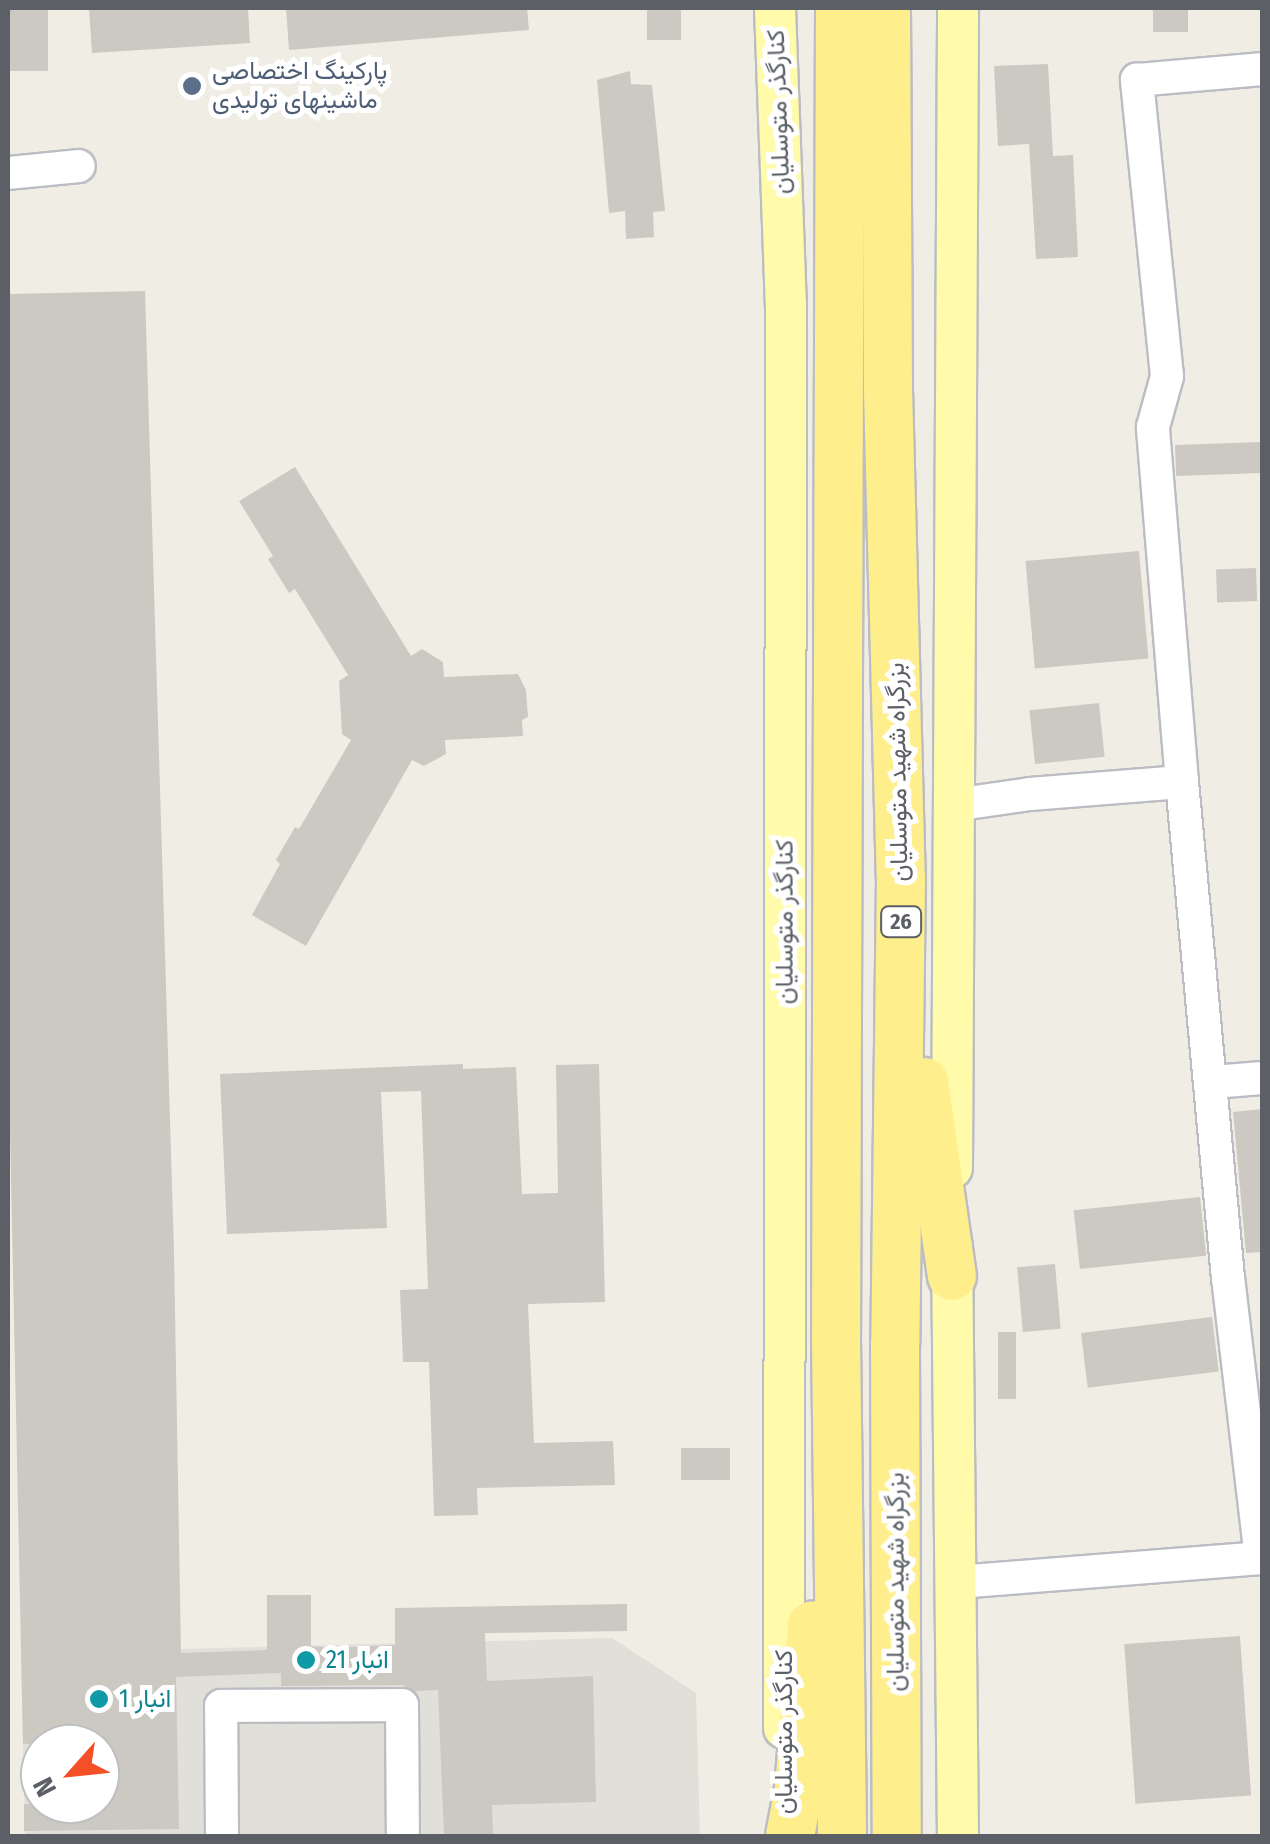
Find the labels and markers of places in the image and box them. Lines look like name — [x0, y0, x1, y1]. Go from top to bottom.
place label: پارکینگ اختصاصی ماشینهای تولیدی — [212, 57, 387, 116]
marker: پارکینگ اختصاصی ماشینهای تولیدی — [181, 75, 203, 97]
place label: انبار 21 — [326, 1645, 389, 1675]
marker: انبار 21 — [295, 1649, 317, 1671]
place label: انبار 1 — [119, 1684, 171, 1714]
marker: انبار 1 — [88, 1688, 110, 1710]

